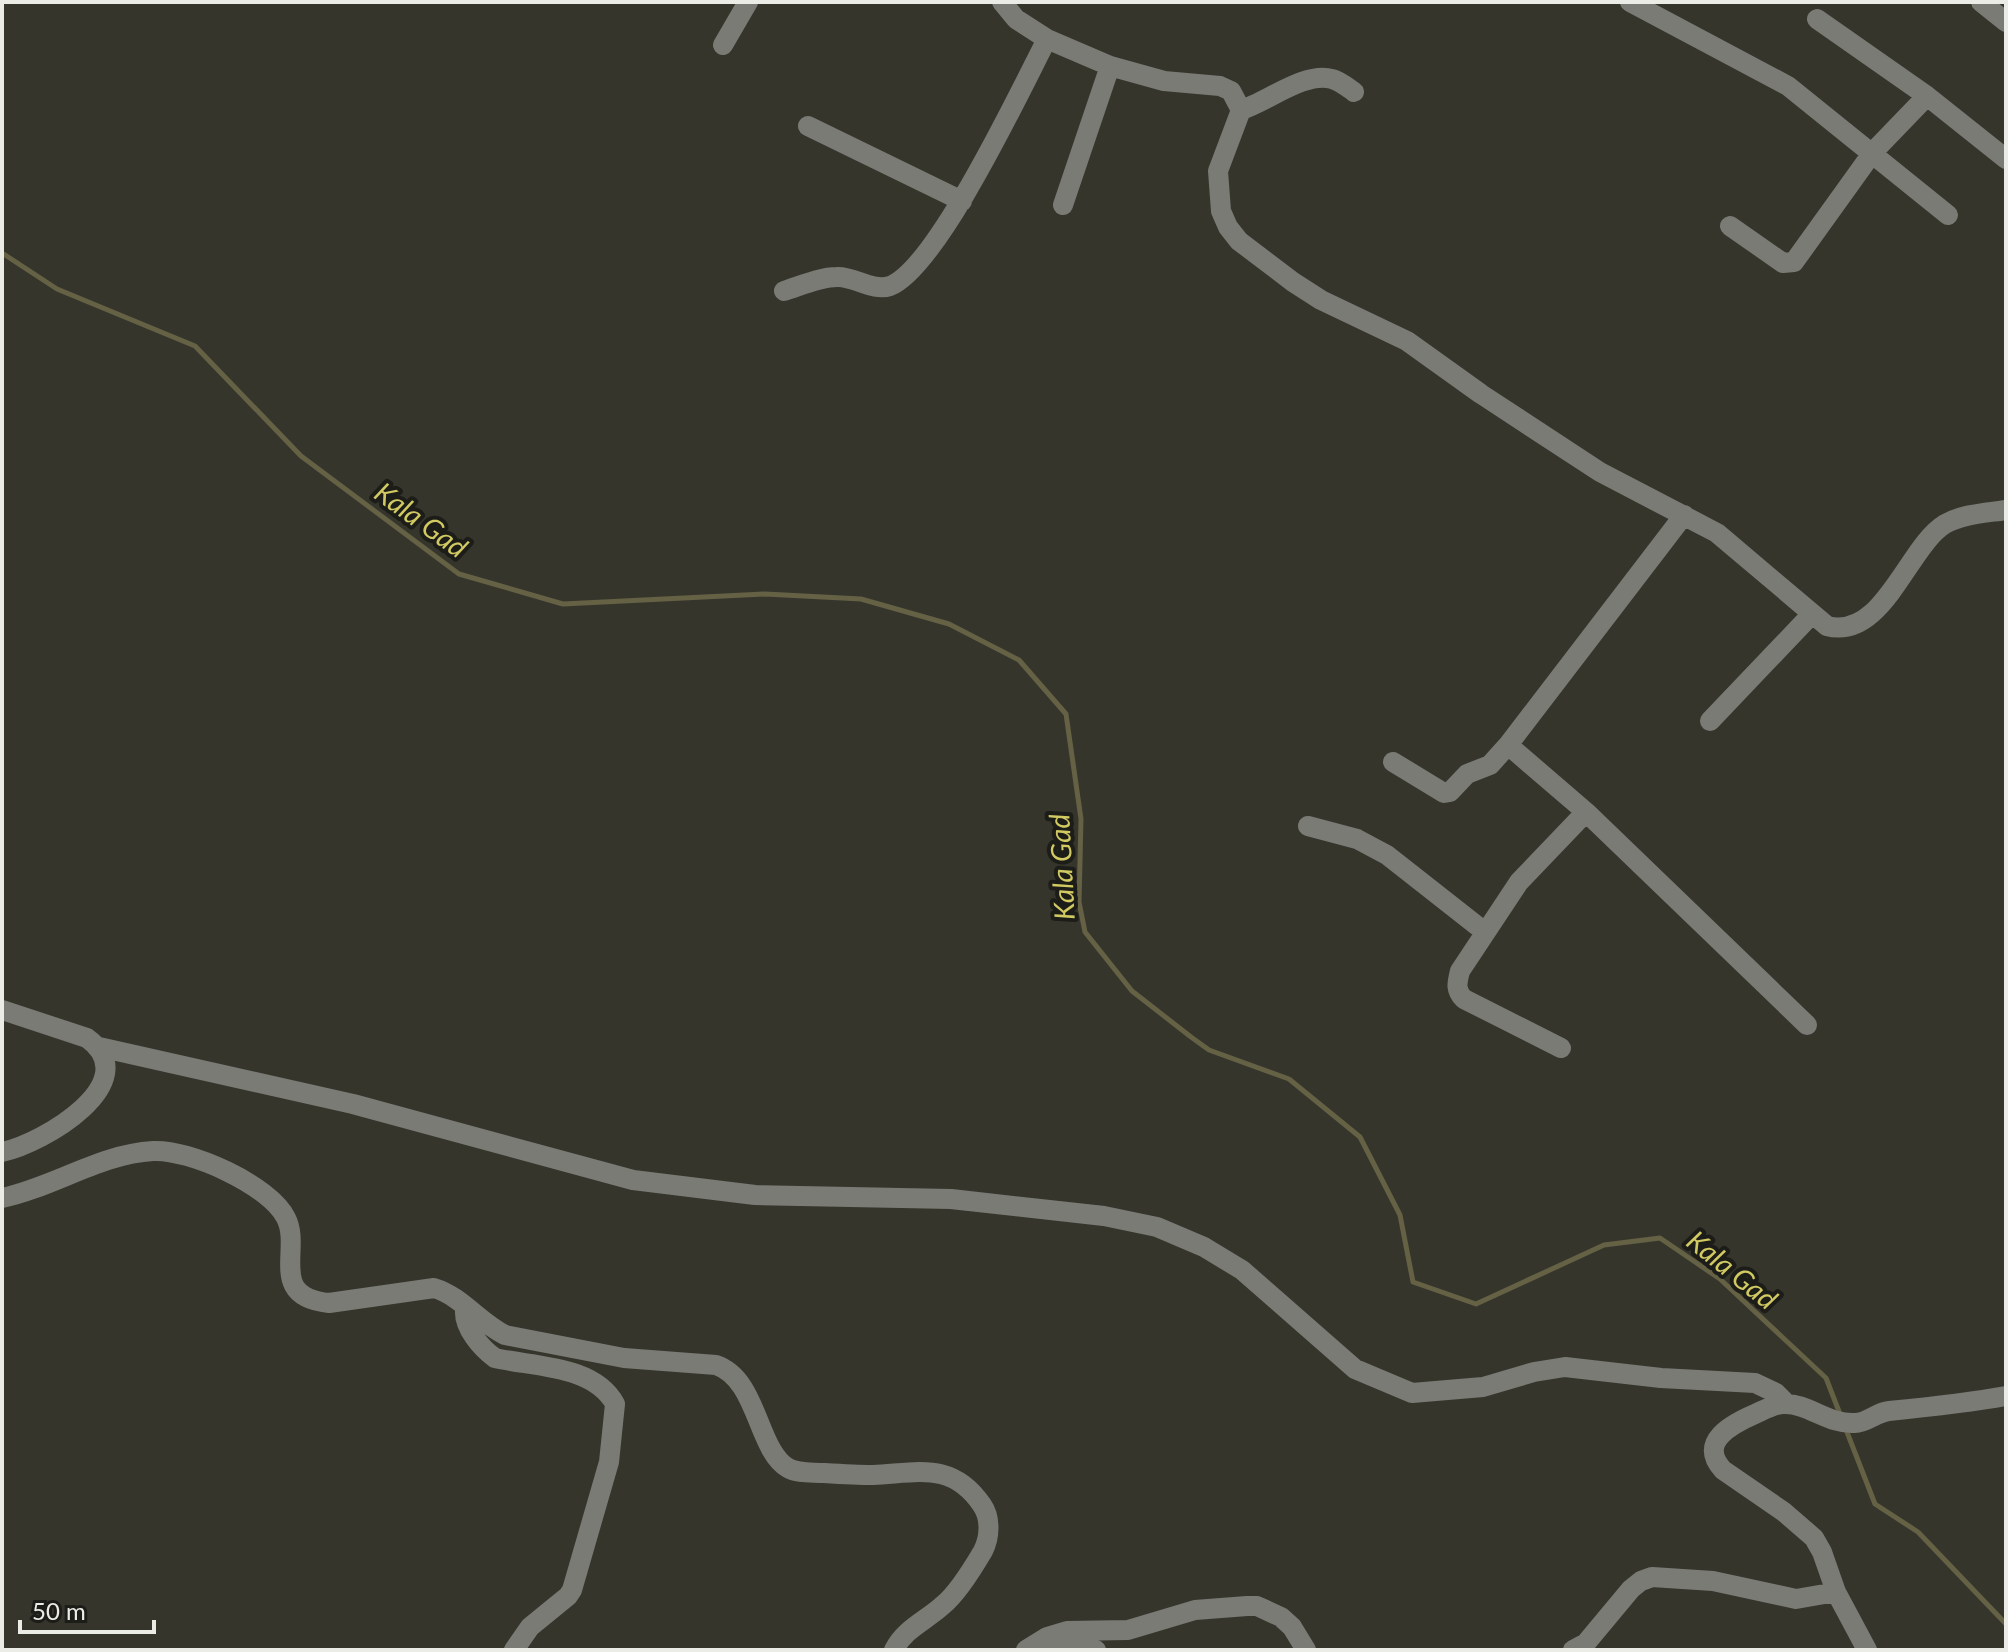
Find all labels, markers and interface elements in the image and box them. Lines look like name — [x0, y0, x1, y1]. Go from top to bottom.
water label: Kala Gad — [369, 474, 475, 564]
water label: Kala Gad — [1041, 813, 1081, 921]
water label: Kala Gad — [1681, 1223, 1785, 1316]
scale bar — [20, 1584, 154, 1634]
text: 50 m — [32, 1596, 86, 1625]

